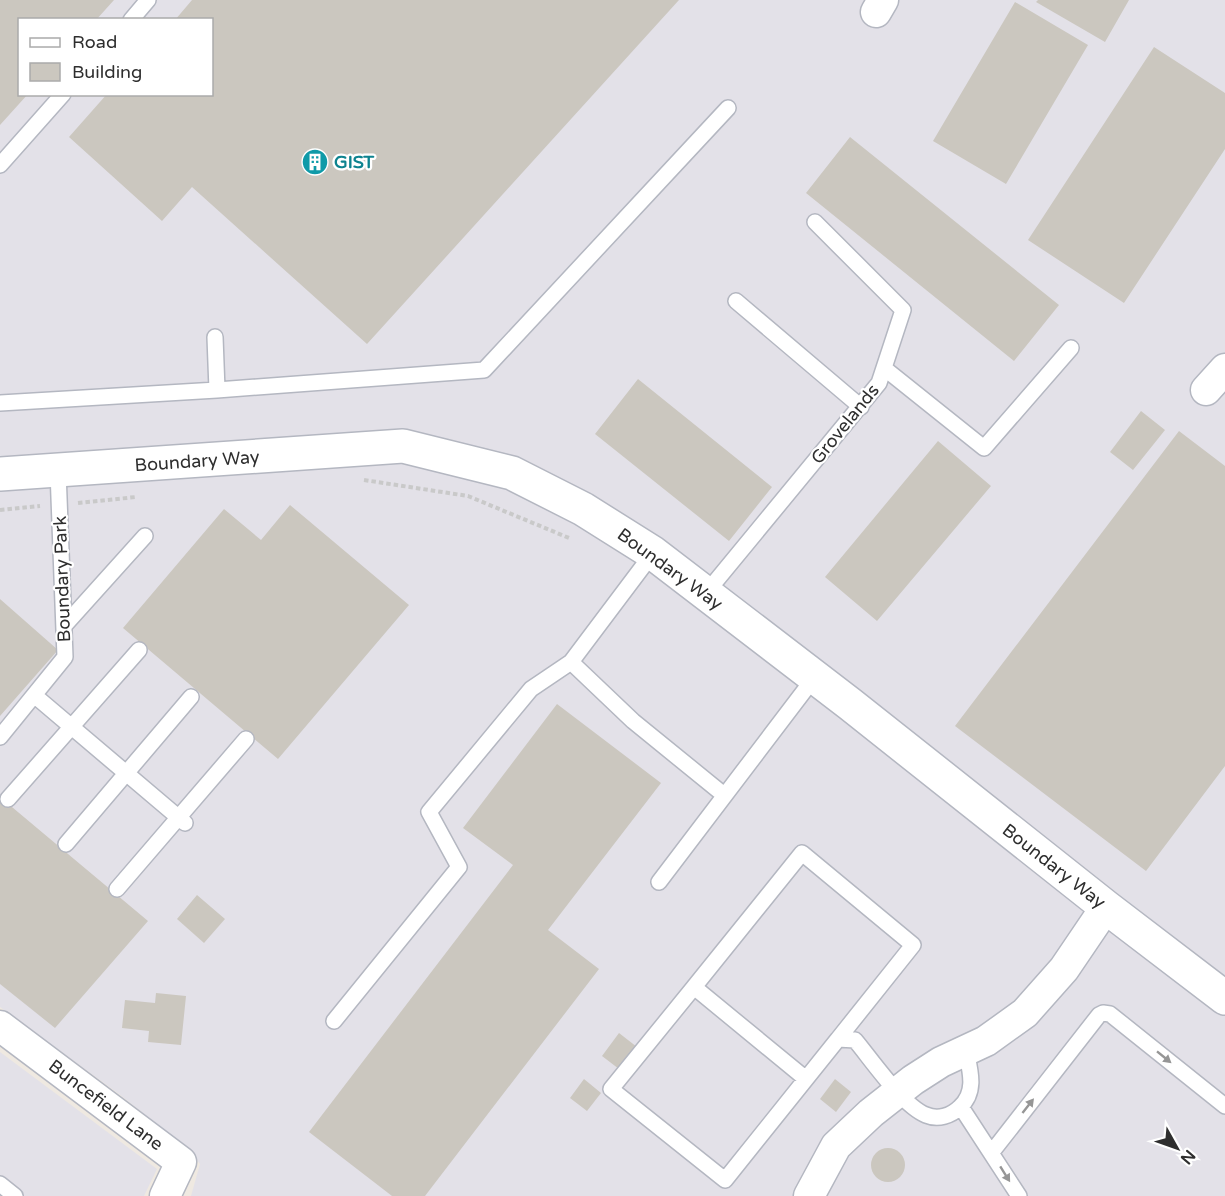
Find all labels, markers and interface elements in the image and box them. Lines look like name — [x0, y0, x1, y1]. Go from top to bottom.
legend — [18, 18, 213, 96]
text: Road — [72, 31, 117, 53]
text: Building — [72, 61, 142, 83]
building icon: GIST — [300, 147, 330, 177]
place label: GIST — [334, 151, 375, 173]
street label: Grovelands — [806, 380, 884, 468]
street label: Boundary Way — [134, 446, 260, 476]
street label: Boundary Park — [49, 515, 75, 643]
street label: Boundary Way — [613, 523, 727, 615]
street label: Boundary Way — [998, 819, 1110, 913]
one-way arrow — [1156, 1051, 1171, 1063]
street label: Buncefield Lane — [44, 1055, 168, 1155]
one-way arrow — [1021, 1098, 1033, 1113]
north arrow — [1147, 1118, 1207, 1178]
text: N — [1176, 1146, 1200, 1168]
one-way arrow — [1000, 1166, 1011, 1182]

